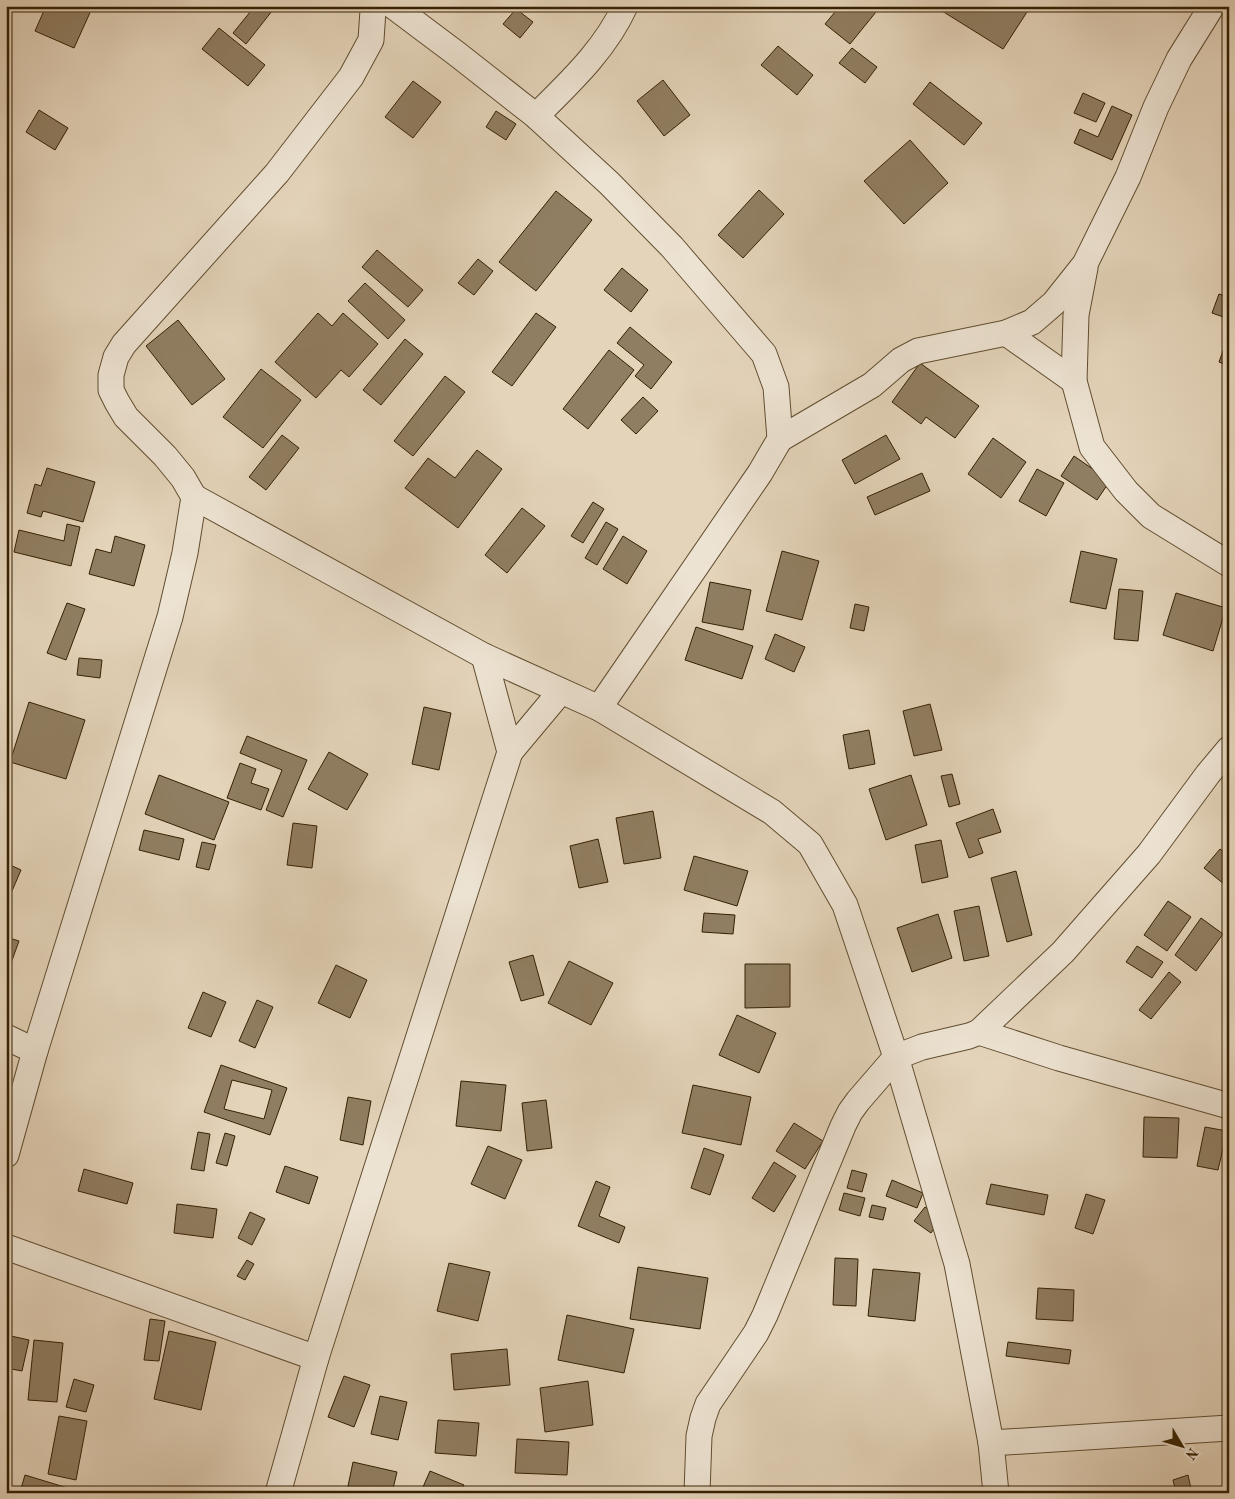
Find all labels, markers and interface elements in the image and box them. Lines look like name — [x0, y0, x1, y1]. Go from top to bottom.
north arrow — [1158, 1422, 1208, 1472]
text: N — [1182, 1445, 1200, 1462]

